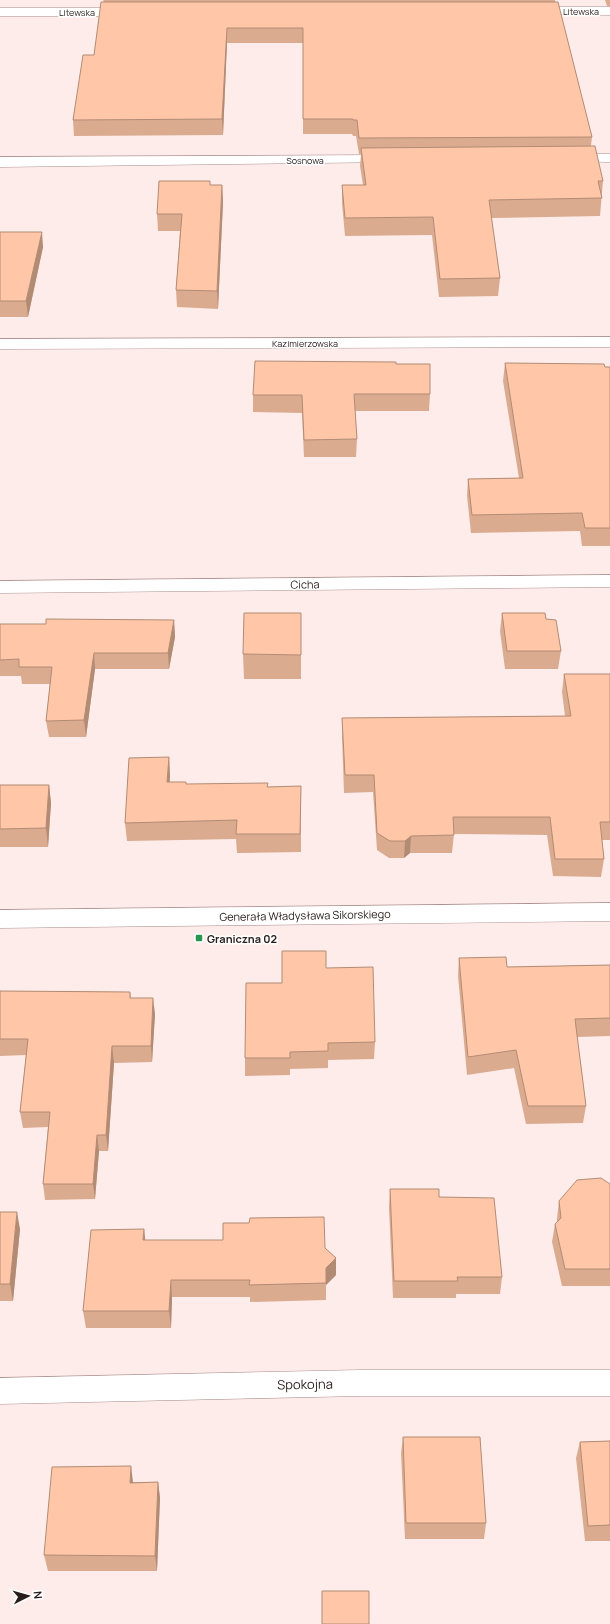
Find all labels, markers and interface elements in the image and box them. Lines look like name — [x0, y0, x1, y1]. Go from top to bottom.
street label: Litewska — [563, 5, 599, 18]
street label: Litewska — [59, 6, 95, 19]
street label: Sosnowa — [286, 154, 324, 167]
street label: Kazimierzowska — [272, 337, 338, 350]
street label: Cicha — [290, 576, 320, 592]
street label: Generała Władysława Sikorskiego — [219, 906, 391, 924]
place label: Graniczna 02 — [207, 931, 277, 946]
marker: Graniczna 02 — [194, 933, 204, 943]
street label: Spokojna — [277, 1375, 333, 1393]
north arrow — [8, 1576, 48, 1616]
text: N — [31, 1590, 46, 1600]

